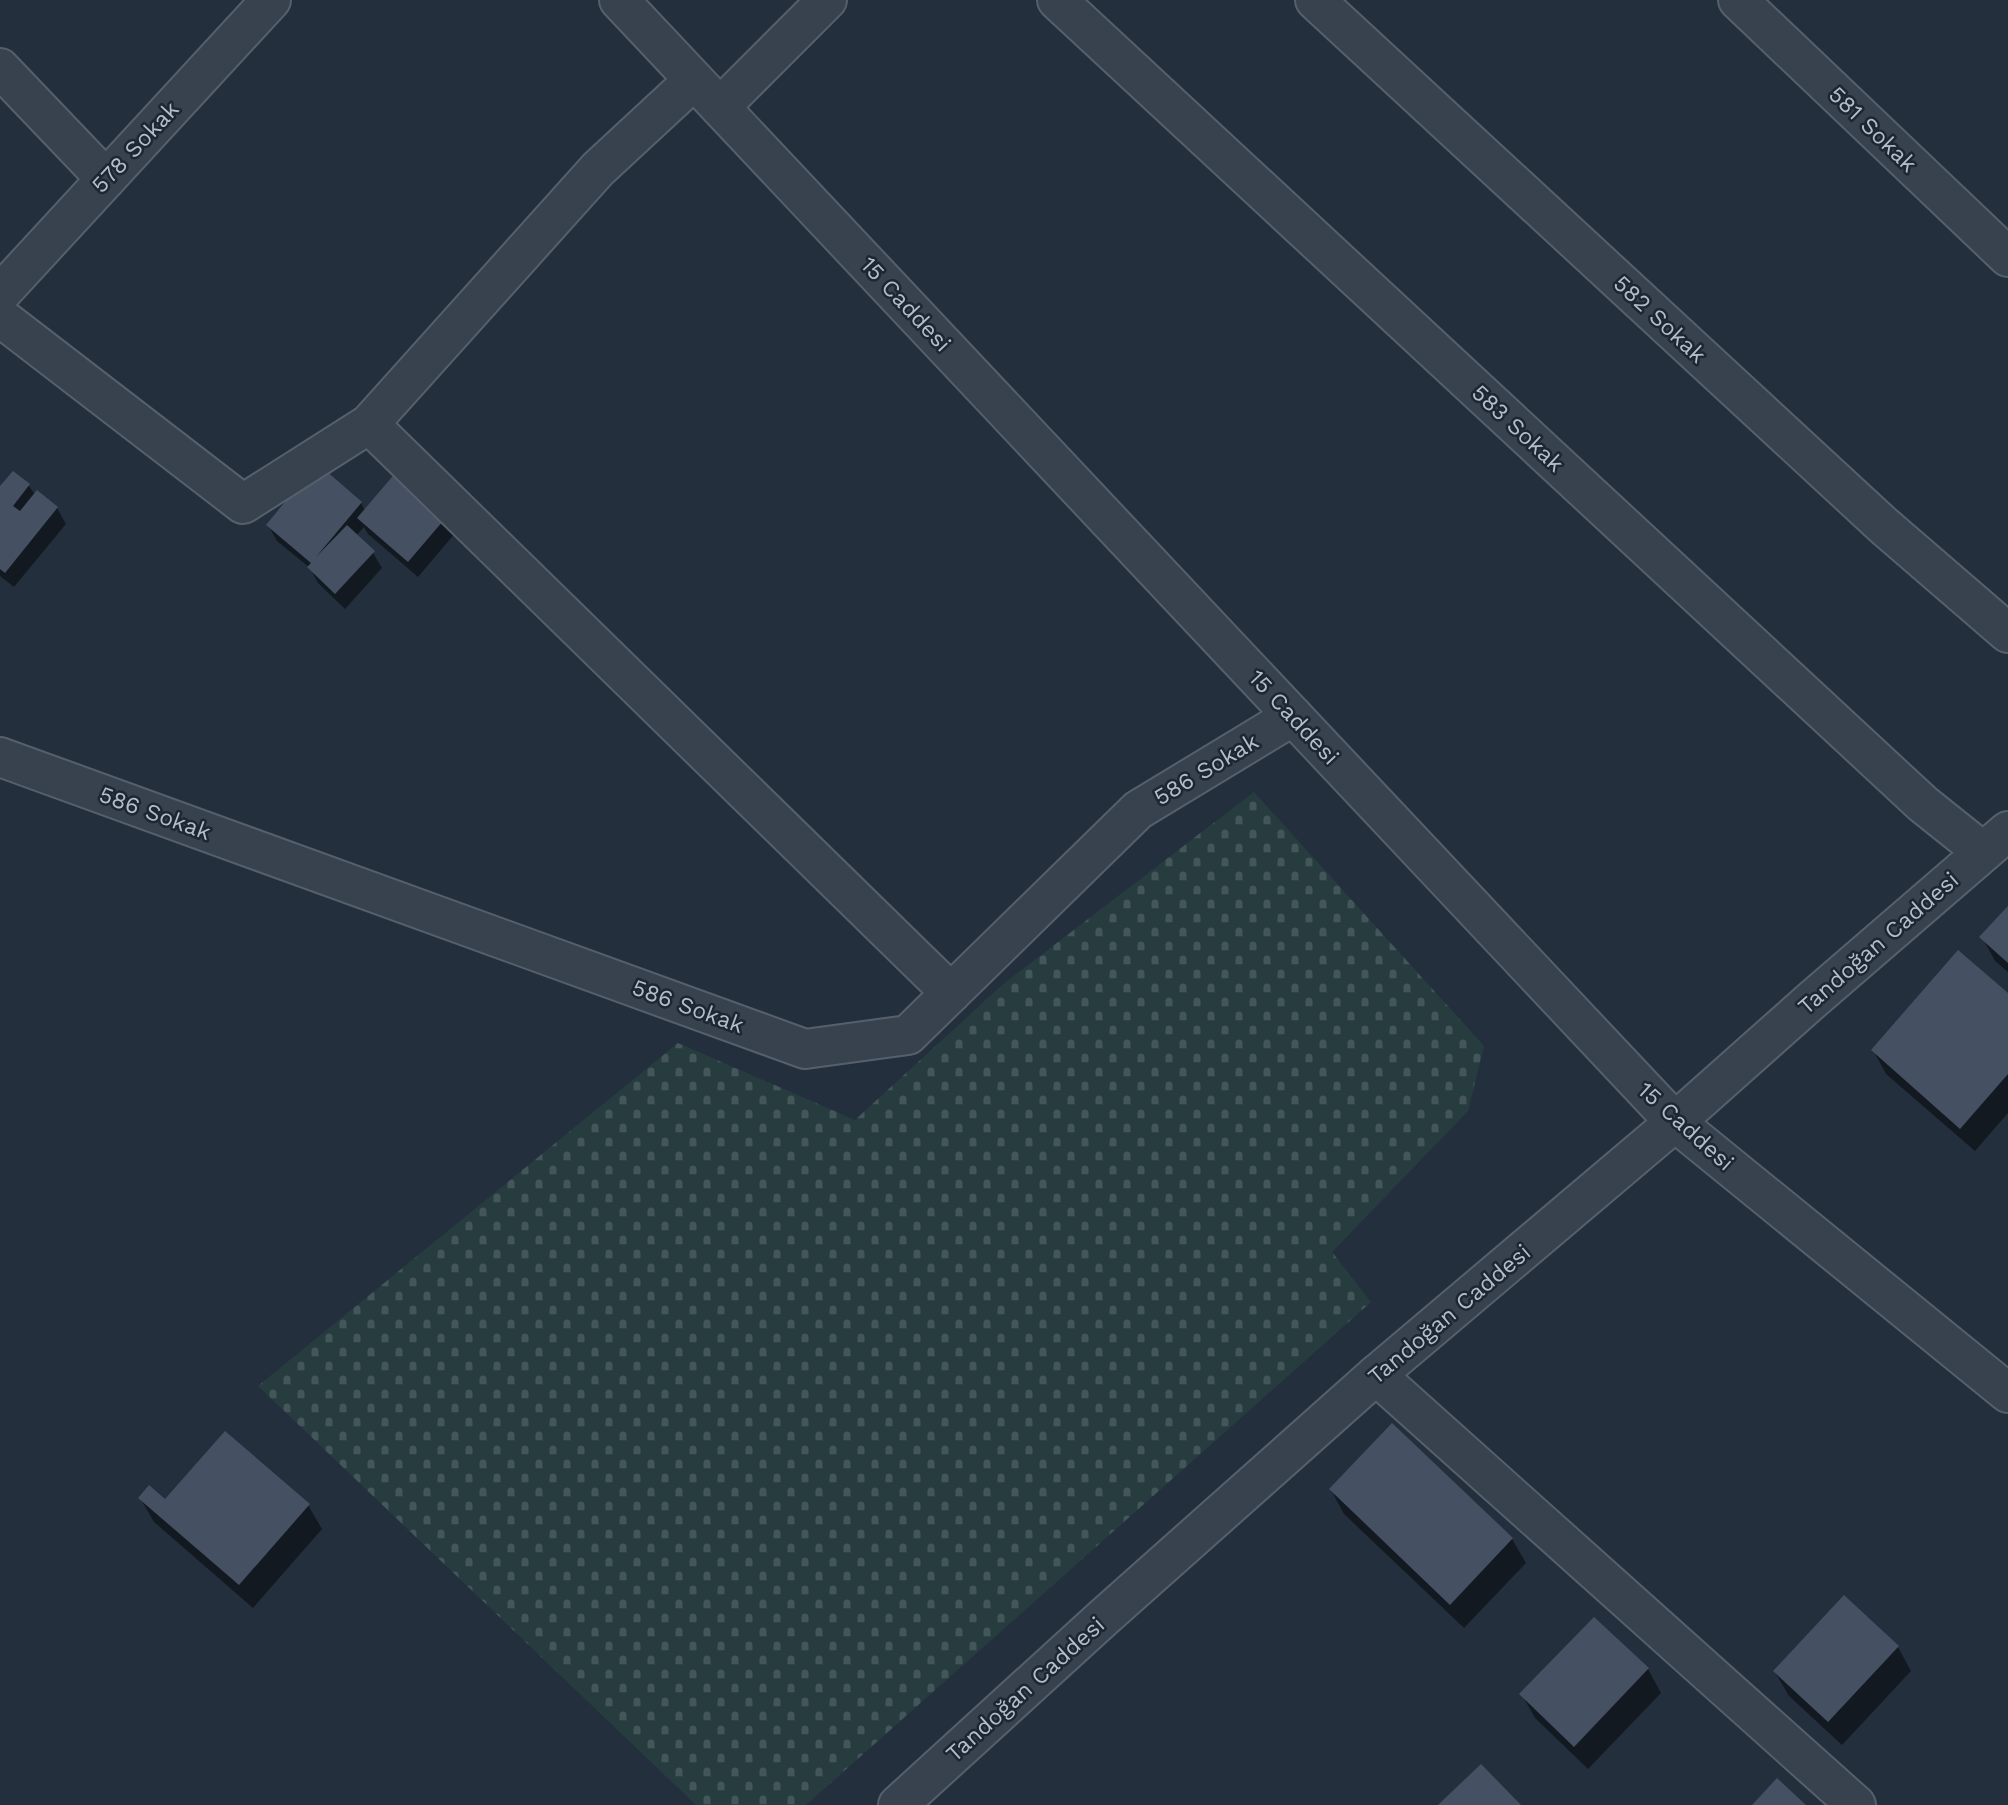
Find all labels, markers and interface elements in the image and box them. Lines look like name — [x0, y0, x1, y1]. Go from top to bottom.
street label: 581 Sokak — [1823, 81, 1922, 178]
street label: 578 Sokak — [86, 96, 185, 199]
street label: 15 Caddesi — [855, 251, 956, 357]
street label: 582 Sokak — [1608, 270, 1711, 369]
street label: 583 Sokak — [1466, 379, 1569, 478]
street label: 15 Caddesi — [1243, 664, 1344, 770]
street label: 586 Sokak — [1149, 728, 1263, 811]
street label: 586 Sokak — [95, 781, 214, 846]
street label: Tandoğan Caddesi — [1793, 866, 1964, 1020]
street label: 586 Sokak — [628, 974, 747, 1039]
street label: 15 Caddesi — [1632, 1076, 1739, 1176]
street label: Tandoğan Caddesi — [1363, 1239, 1536, 1390]
street label: Tandoğan Caddesi — [941, 1611, 1110, 1767]

